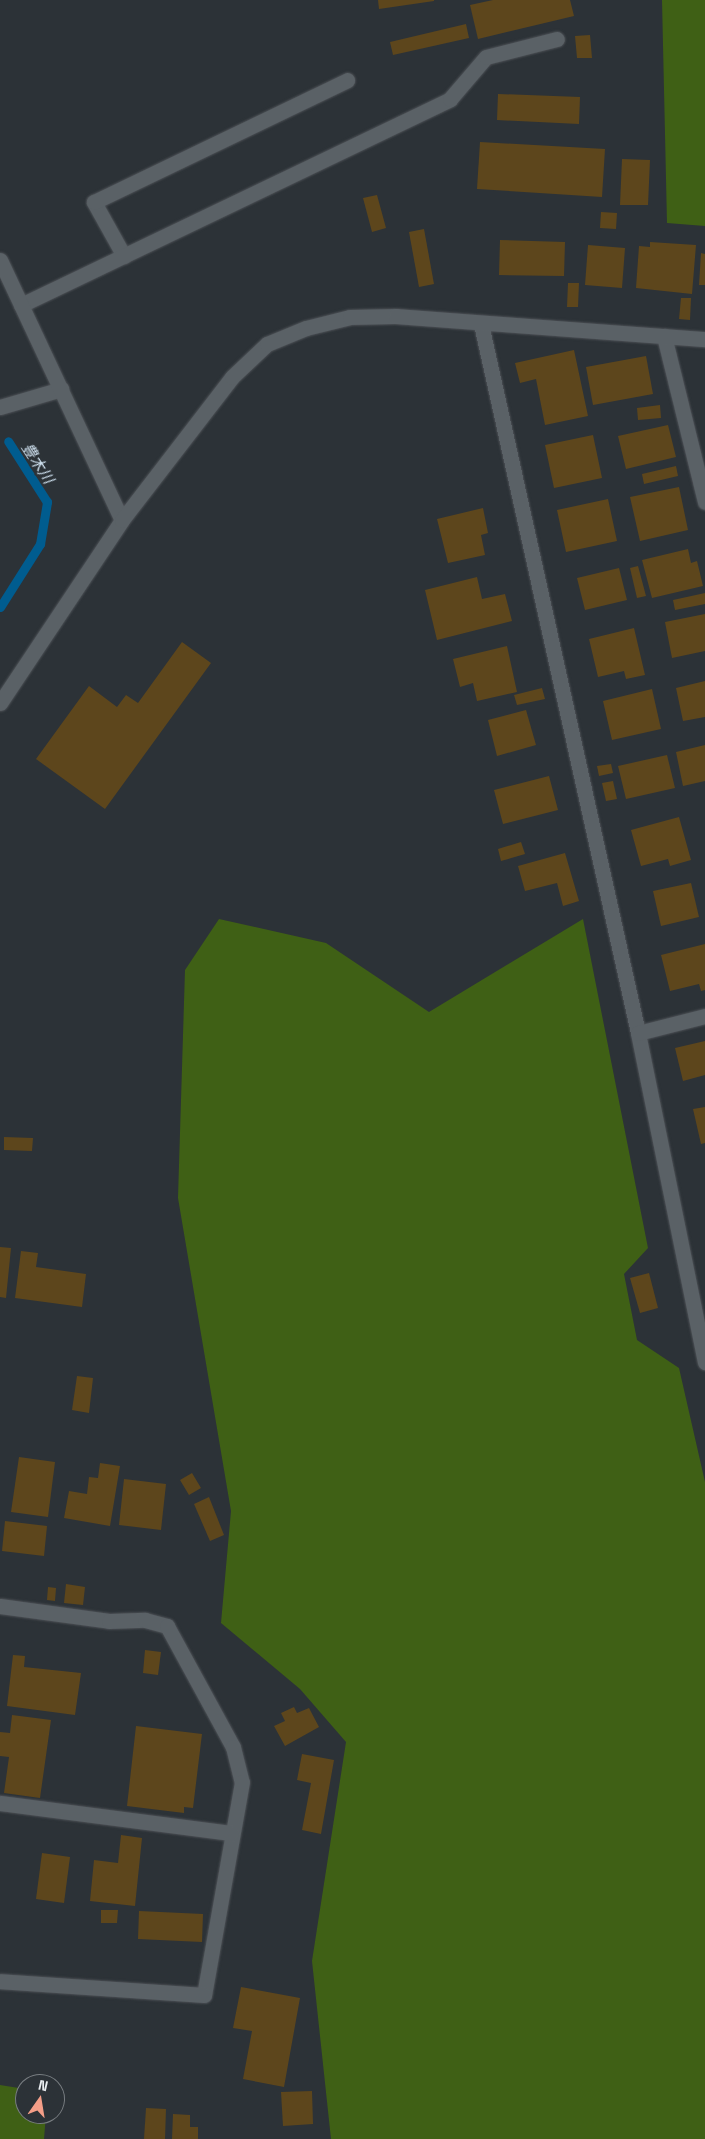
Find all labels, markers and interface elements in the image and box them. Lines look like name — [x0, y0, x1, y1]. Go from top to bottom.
water label: 豊木川 — [18, 439, 58, 487]
north arrow — [15, 2074, 65, 2124]
text: N — [37, 2076, 50, 2095]

